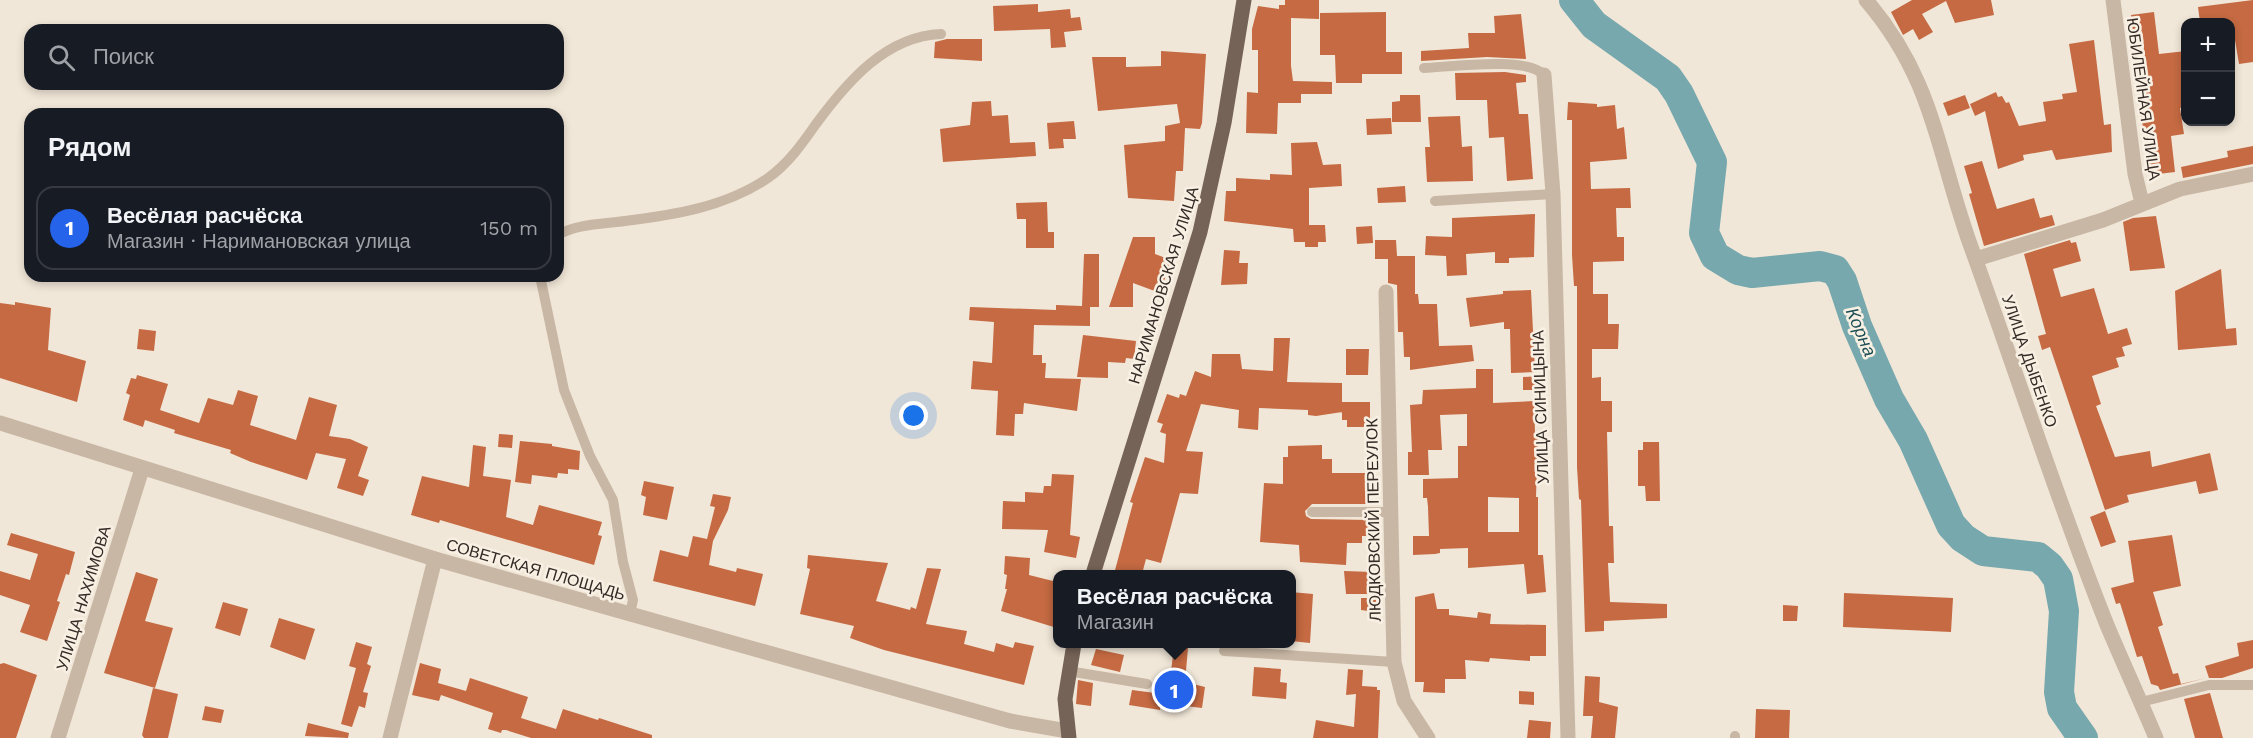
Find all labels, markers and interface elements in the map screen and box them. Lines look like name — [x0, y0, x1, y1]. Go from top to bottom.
street label: ЮБИЛЕЙНАЯ УЛИЦА — [2123, 16, 2164, 182]
map controls — [2181, 18, 2235, 126]
button: + — [2181, 18, 2235, 72]
search box — [24, 24, 564, 90]
icon: search — [45, 41, 78, 74]
text: Поиск — [93, 44, 154, 69]
button: − — [2181, 72, 2235, 126]
text: Рядом — [48, 132, 131, 162]
street label: НАРИМАНОВСКАЯ УЛИЦА — [1124, 184, 1203, 386]
text: Весёлая расчёска — [107, 203, 302, 228]
text: 1 — [65, 216, 74, 240]
text: 150 m — [480, 216, 538, 240]
text: Магазин · Наримановская улица — [107, 229, 411, 253]
street label: УЛИЦА ДЫБЕНКО — [1998, 292, 2061, 430]
water label: Корна — [1842, 304, 1881, 359]
street label: УЛИЦА СИНИЦЫНА — [1528, 329, 1553, 484]
your location — [899, 401, 928, 430]
street label: ЛЮДКОВСКИЙ ПЕРЕУЛОК — [1362, 418, 1385, 622]
street label: УЛИЦА НАХИМОВА — [52, 523, 115, 673]
street label: СОВЕТСКАЯ ПЛОЩАДЬ — [444, 535, 628, 604]
popup — [1053, 570, 1296, 648]
text: Весёлая расчёска — [1077, 584, 1272, 609]
text: Магазин — [1077, 610, 1154, 634]
pin: 1 — [1154, 668, 1194, 712]

